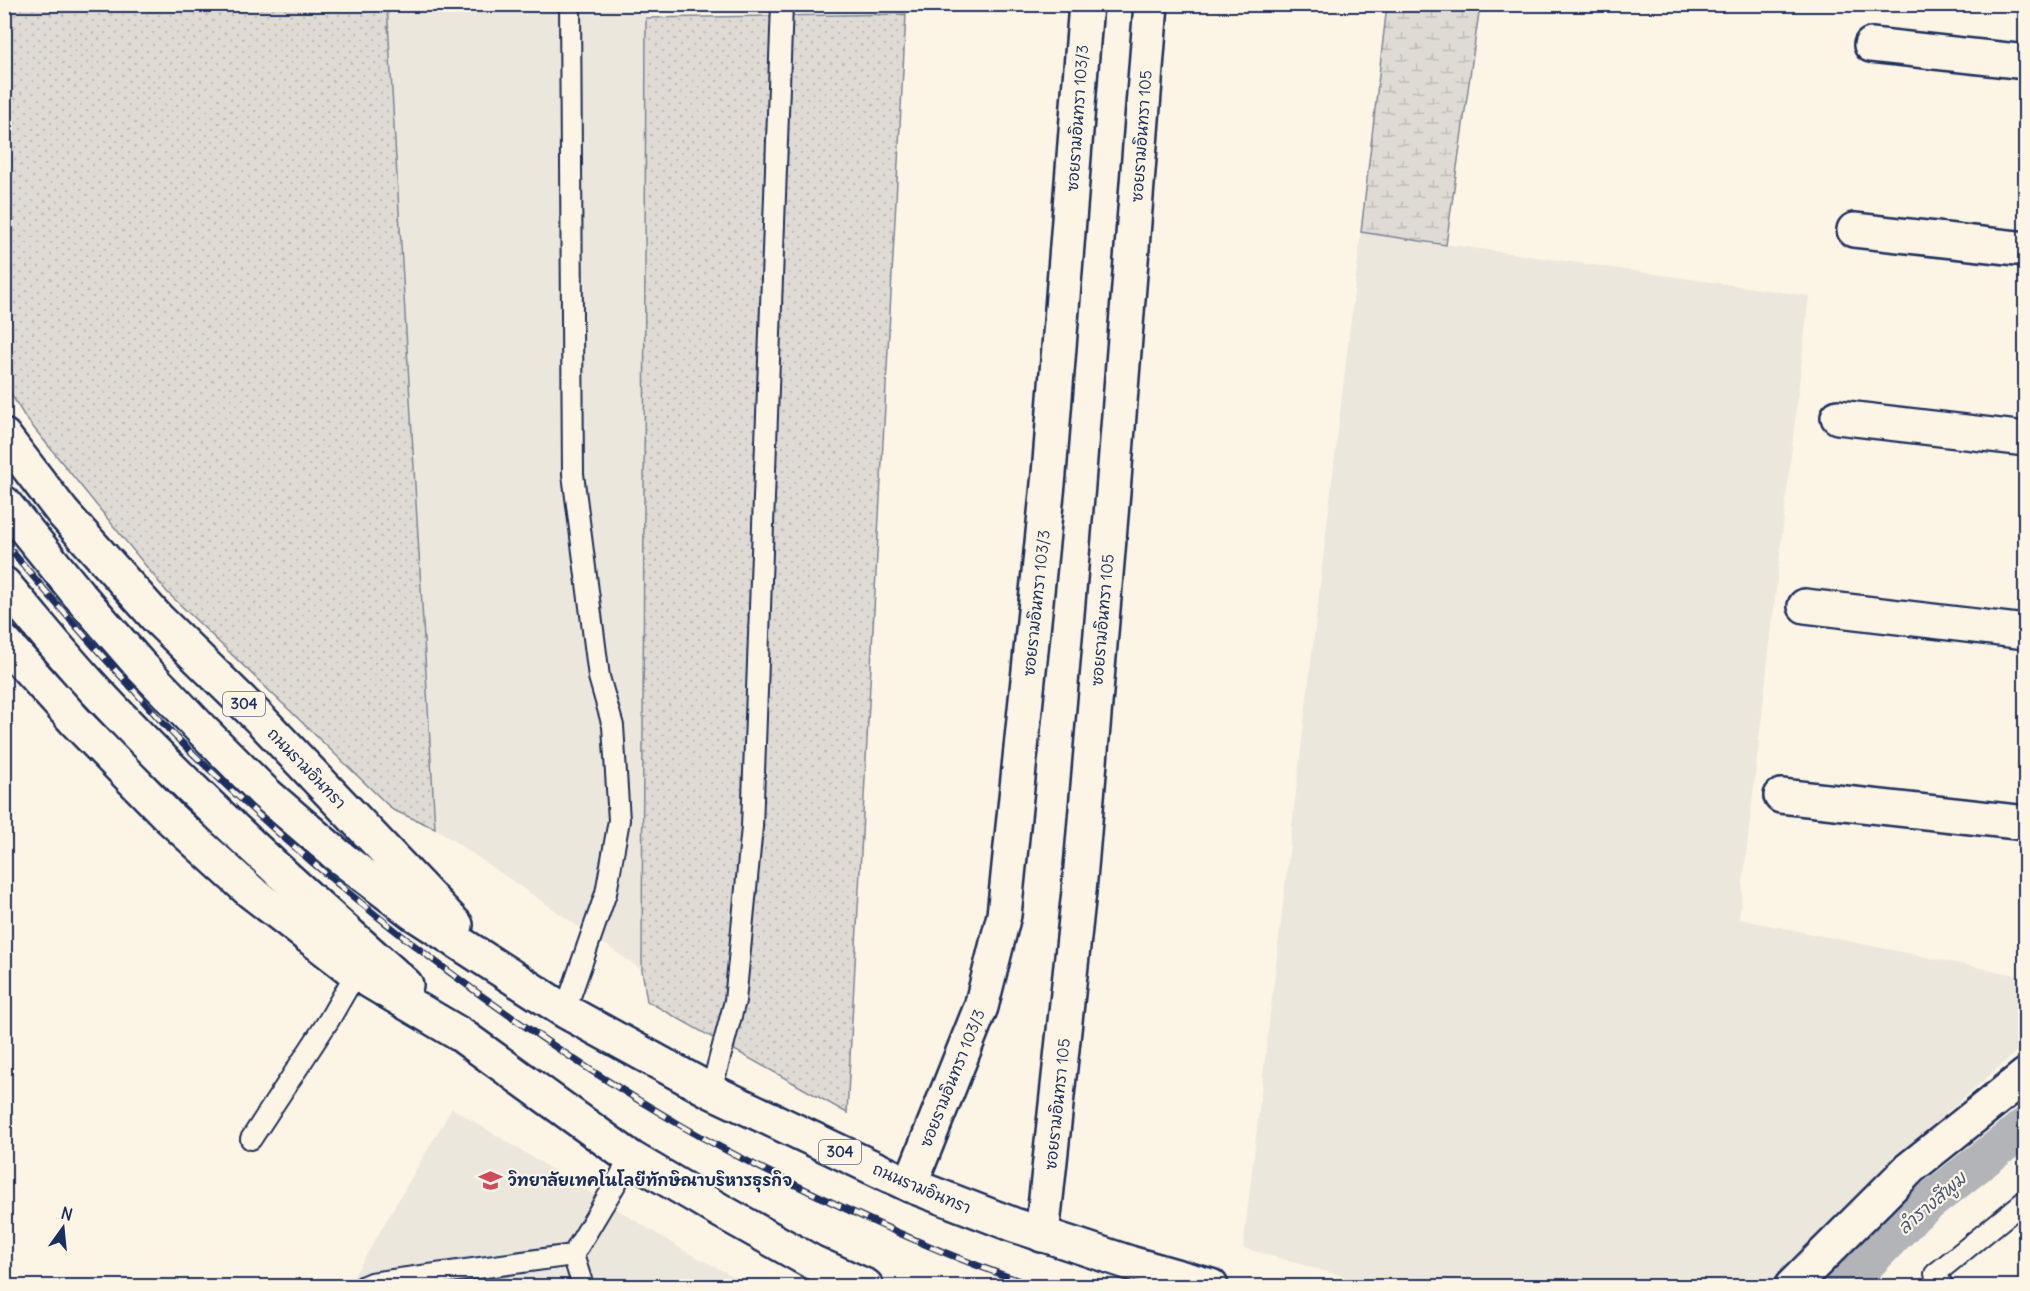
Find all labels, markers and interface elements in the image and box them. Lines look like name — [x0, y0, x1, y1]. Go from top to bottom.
street label: ซอยรามอินทรา 103/3 — [1062, 44, 1092, 192]
street label: ซอยรามอินทรา 105 — [1126, 69, 1156, 203]
street label: ซอยรามอินทรา 103/3 — [1018, 529, 1054, 677]
street label: ซอยรามอินทรา 105 — [1086, 553, 1118, 687]
road number: 304 — [223, 692, 265, 716]
street label: ถนนรามอินทรา — [264, 723, 350, 813]
street label: ซอยรามอินทรา 103/3 — [915, 1006, 989, 1150]
street label: ซอยรามอินทรา 105 — [1040, 1037, 1074, 1171]
road number: 304 — [819, 1140, 861, 1164]
street label: ถนนรามอินทรา — [870, 1158, 974, 1218]
water label: ลำรางสีพูม — [1893, 1165, 1973, 1240]
school or university icon: วิทยาลัยเทคโนโลยีทักษิณาบริหารธุรกิจ — [477, 1167, 503, 1193]
place label: วิทยาลัยเทคโนโลยีทักษิณาบริหารธุรกิจ — [508, 1169, 792, 1193]
north arrow — [33, 1198, 93, 1258]
text: N — [59, 1202, 75, 1225]

